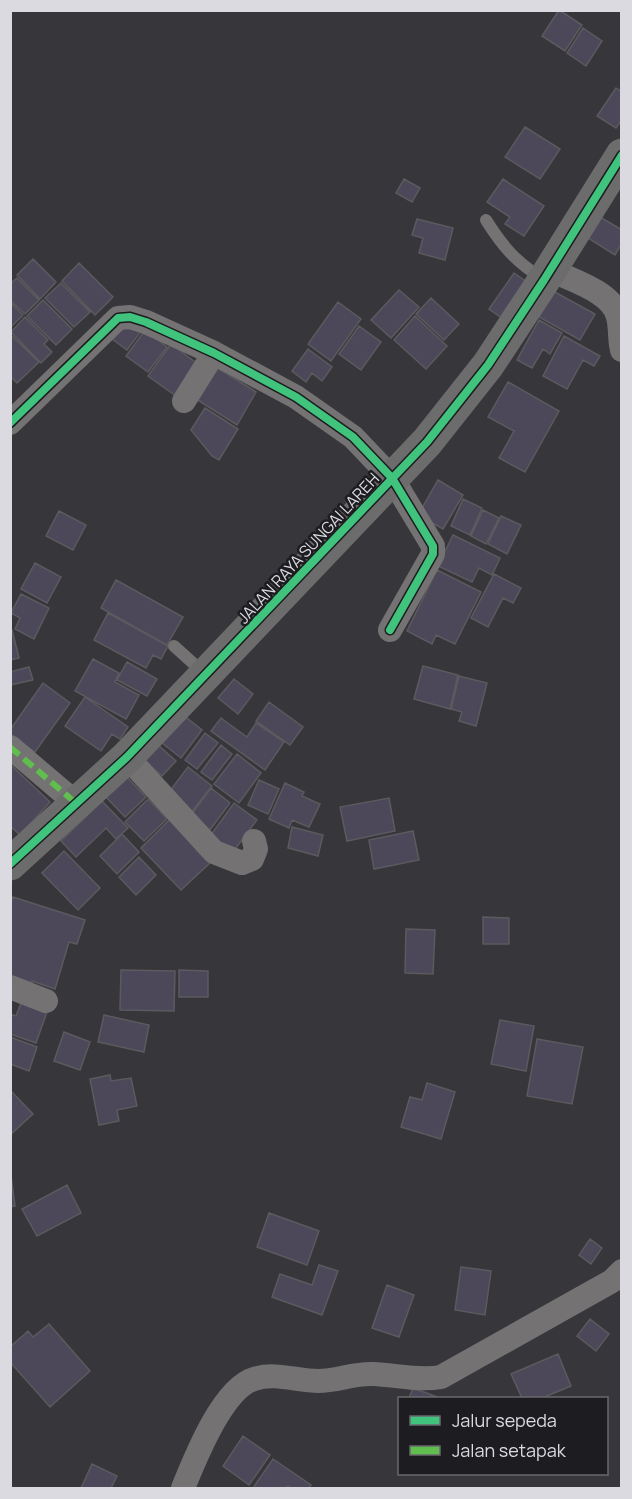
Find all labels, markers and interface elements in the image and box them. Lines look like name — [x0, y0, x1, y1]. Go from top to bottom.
street label: JALAN RAYA SUNGAI LAREH — [232, 468, 384, 628]
legend — [398, 1397, 608, 1475]
text: Jalur sepeda — [452, 1408, 557, 1432]
text: Jalan setapak — [452, 1438, 567, 1462]

